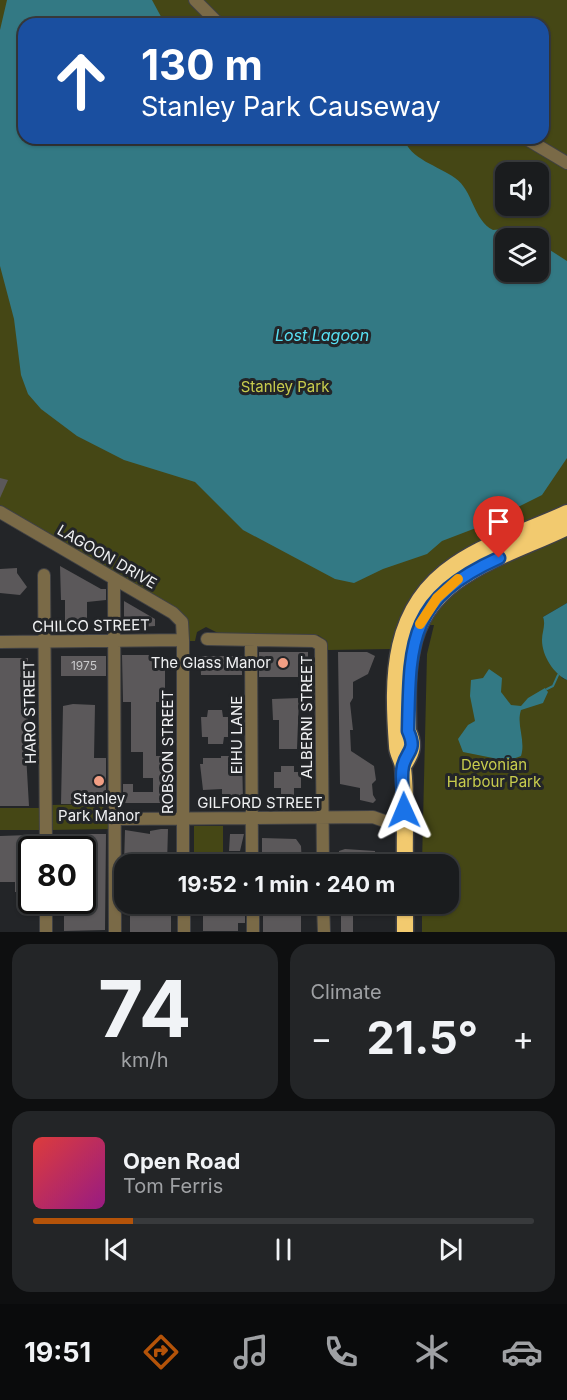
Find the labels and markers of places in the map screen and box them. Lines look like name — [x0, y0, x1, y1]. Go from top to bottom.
pin — [473, 496, 524, 558]
place label: The Glass Manor — [151, 653, 271, 672]
marker: The Glass Manor — [276, 656, 290, 670]
marker: Stanley Park Manor — [92, 774, 106, 788]
place label: Stanley Park Manor — [58, 789, 140, 825]

